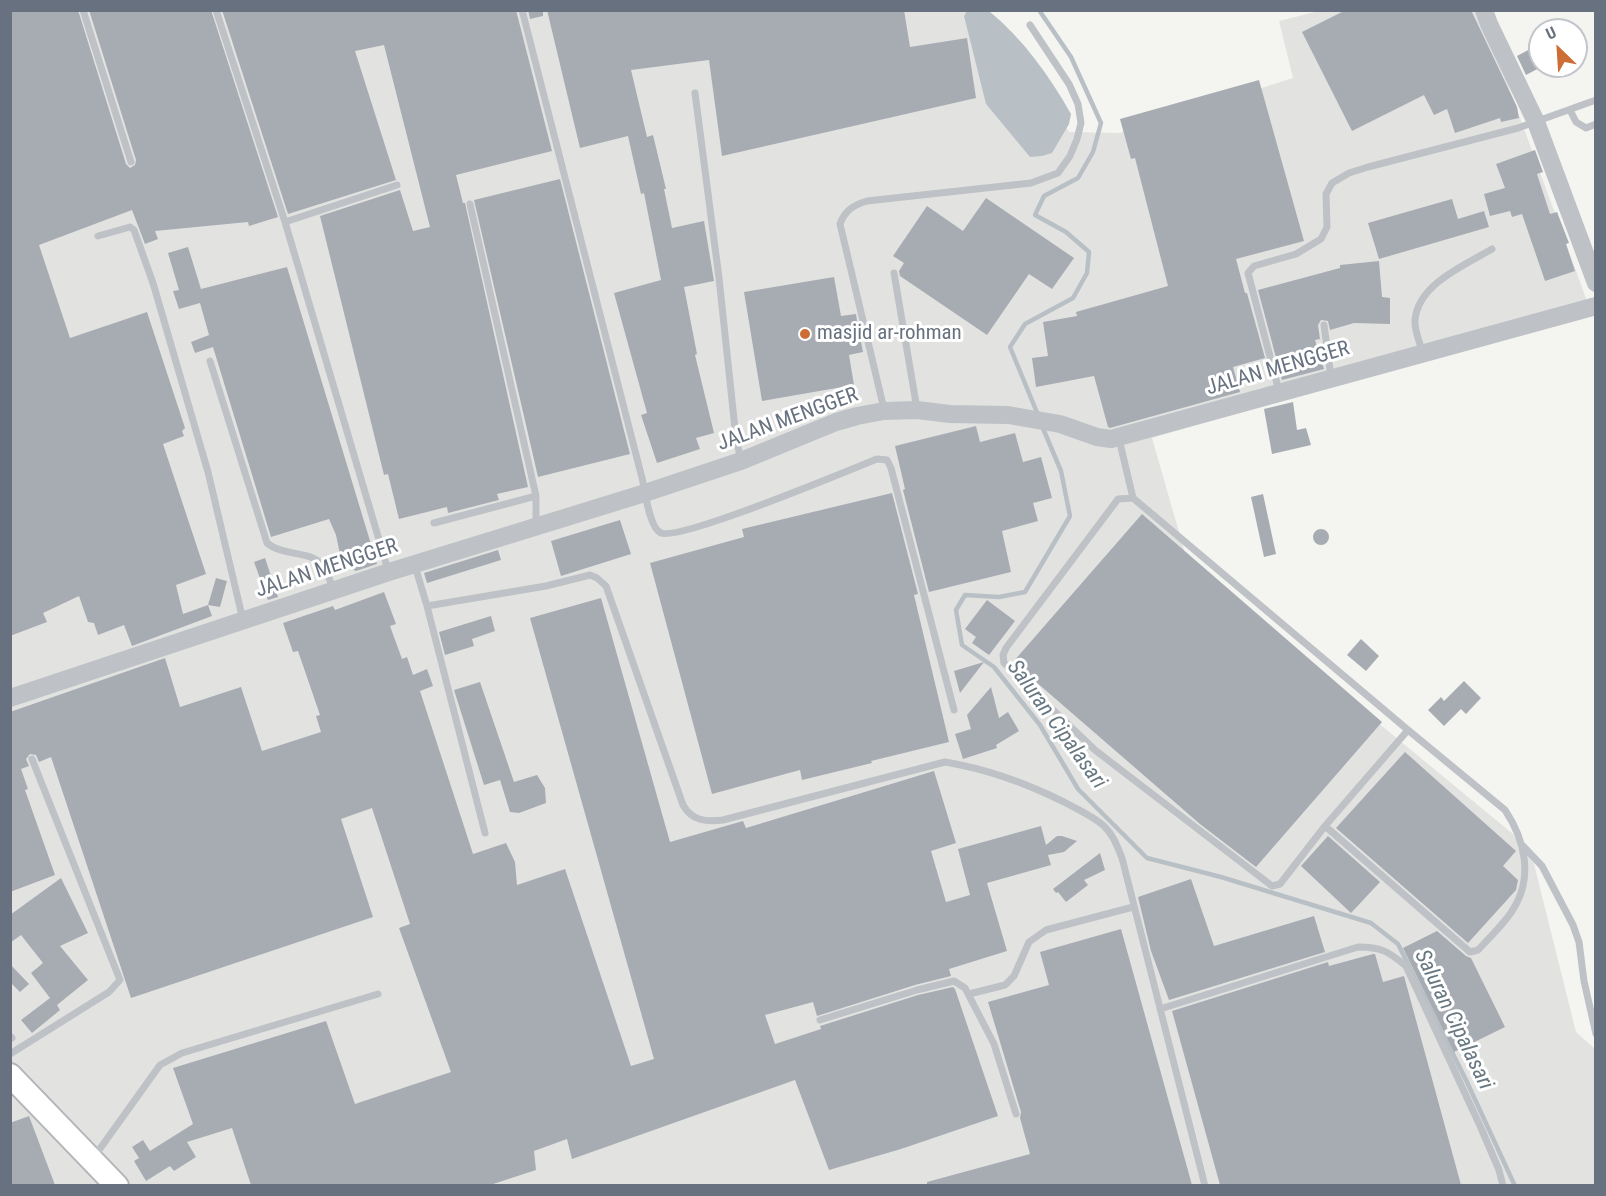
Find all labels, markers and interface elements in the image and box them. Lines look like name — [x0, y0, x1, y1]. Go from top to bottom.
north arrow — [1528, 18, 1588, 78]
text: U — [1543, 23, 1559, 44]
place label: masjid ar-rohman — [817, 321, 962, 347]
marker: masjid ar-rohman — [798, 327, 812, 341]
street label: JALAN MENGGER — [1203, 337, 1353, 401]
street label: JALAN MENGGER — [714, 383, 862, 457]
street label: JALAN MENGGER — [253, 534, 401, 604]
water label: Saluran Cipalasari — [1001, 656, 1111, 794]
water label: Saluran Cipalasari — [1408, 946, 1498, 1094]

